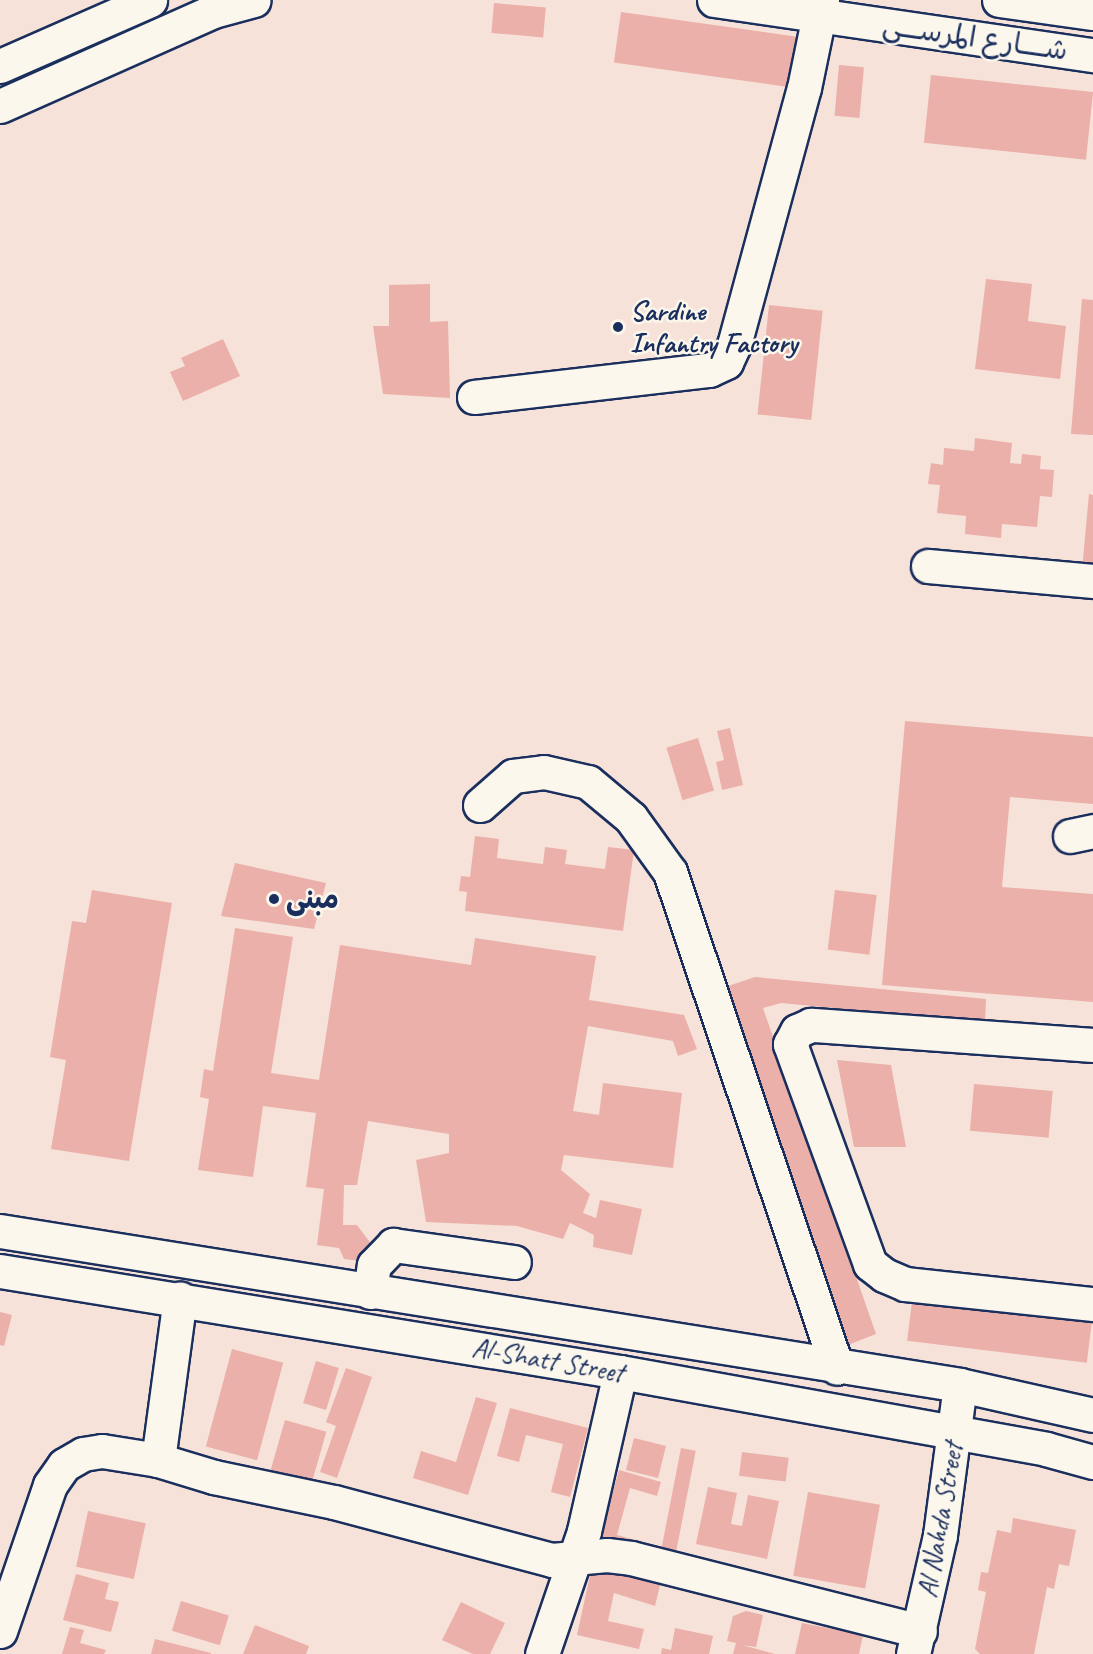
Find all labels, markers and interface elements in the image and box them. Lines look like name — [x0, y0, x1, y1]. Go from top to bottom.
street label: شــــارع المرســـى — [880, 8, 1070, 68]
place label: Sardine Infantry Factory — [630, 294, 797, 360]
marker: Sardine Infantry Factory — [611, 320, 625, 334]
place label: مبنى — [286, 882, 339, 916]
marker: مبنى — [267, 892, 281, 906]
street label: Al-Shatt Street — [469, 1330, 627, 1390]
street label: Al Nahda Street — [910, 1440, 970, 1600]

